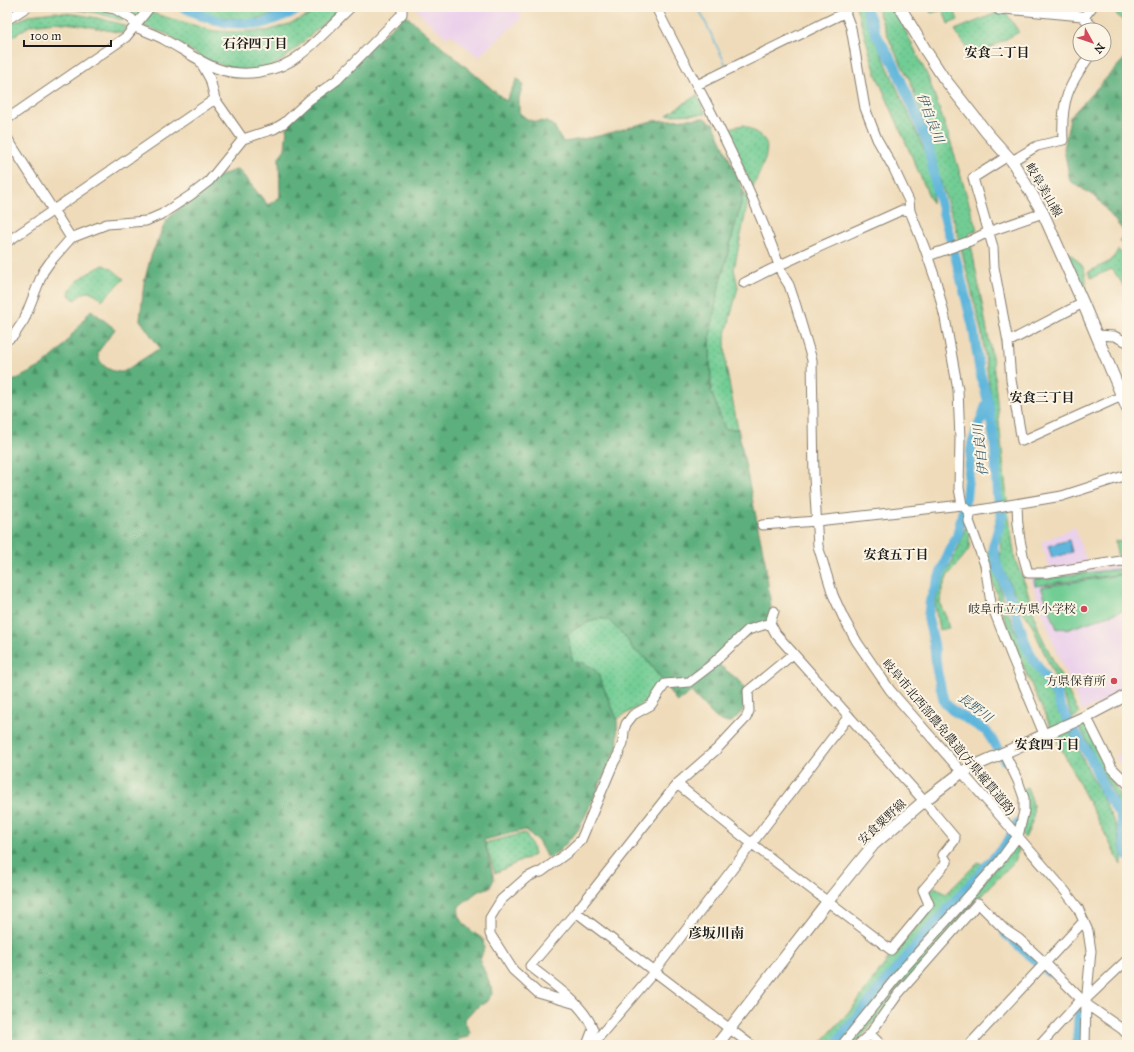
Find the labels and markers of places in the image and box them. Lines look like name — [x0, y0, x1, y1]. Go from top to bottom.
place label: 岐阜市立方県小学校 — [968, 602, 1076, 616]
marker: 岐阜市立方県小学校 — [1079, 604, 1089, 614]
place label: 方県保育所 — [1046, 674, 1106, 688]
marker: 方県保育所 — [1109, 676, 1119, 686]

